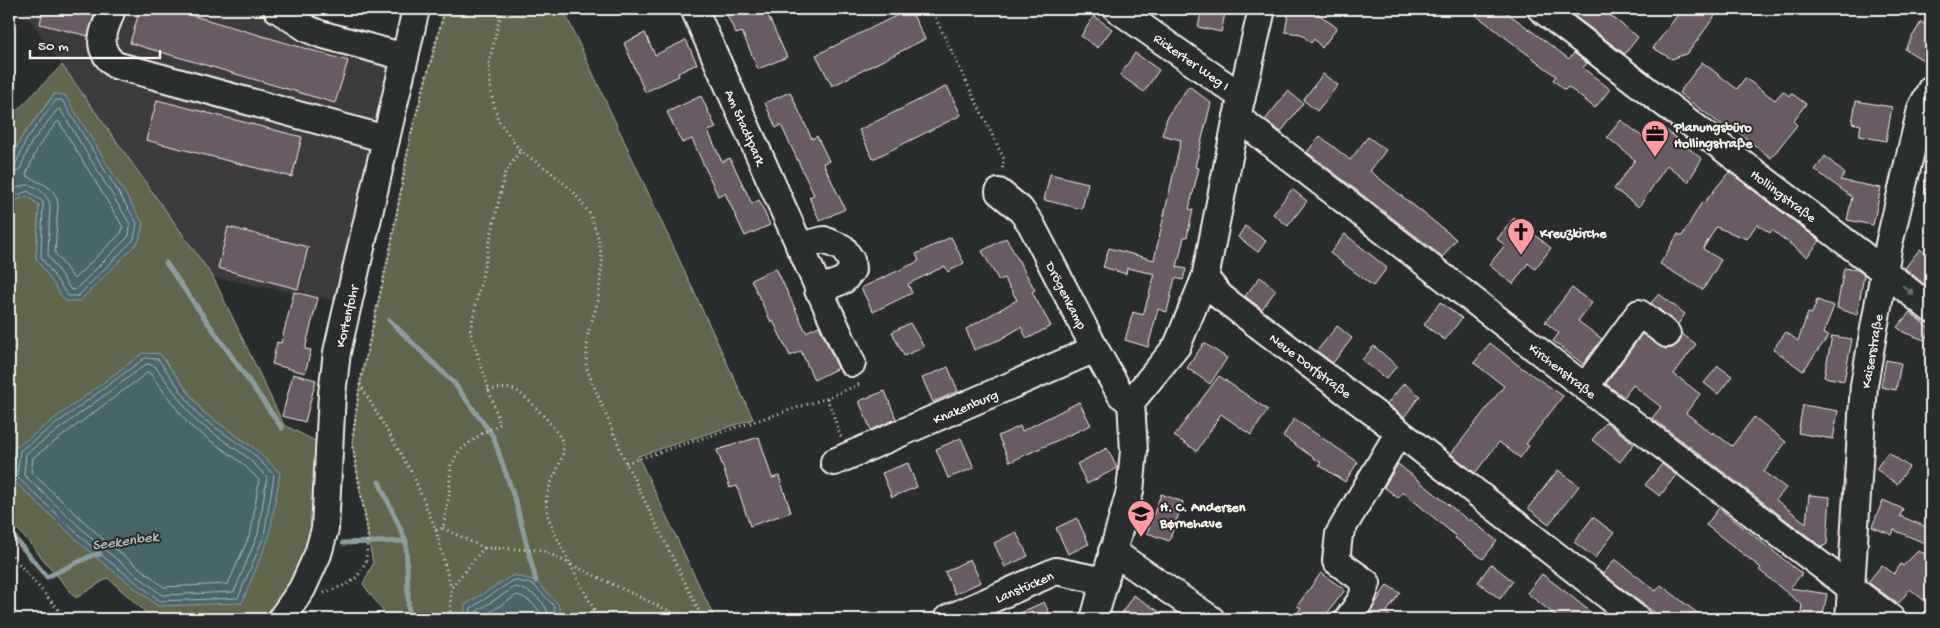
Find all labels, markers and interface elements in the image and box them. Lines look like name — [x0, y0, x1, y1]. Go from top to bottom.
scale bar — [30, 28, 160, 60]
street label: Rickerter Weg I — [1149, 31, 1232, 95]
text: 50 m — [38, 38, 69, 56]
street label: Am Stadtpark — [719, 87, 769, 170]
office icon: Planungsbüro Hollingstraße — [1640, 119, 1670, 158]
place label: Planungsbüro Hollingstraße — [1673, 120, 1753, 153]
street label: Hollingstraße — [1746, 167, 1820, 228]
church icon: Kreuzkirche — [1506, 217, 1536, 256]
place label: Kreuzkirche — [1539, 226, 1607, 243]
street label: Drögenkamp — [1040, 258, 1089, 333]
street label: Kortenfohr — [333, 283, 364, 349]
one-way arrow — [1901, 285, 1914, 296]
street label: Kaiserstraße — [1859, 312, 1888, 390]
street label: Neue Dorfstraße — [1265, 331, 1355, 404]
street label: Kirchenstraße — [1524, 340, 1599, 404]
street label: Knakenburg — [931, 387, 1001, 430]
school or university icon: H. C. Andersen Børnehave — [1126, 499, 1156, 538]
place label: H. C. Andersen Børnehave — [1159, 500, 1246, 533]
water label: Seekenbek — [91, 528, 161, 556]
street label: Lanstücken — [993, 568, 1057, 608]

